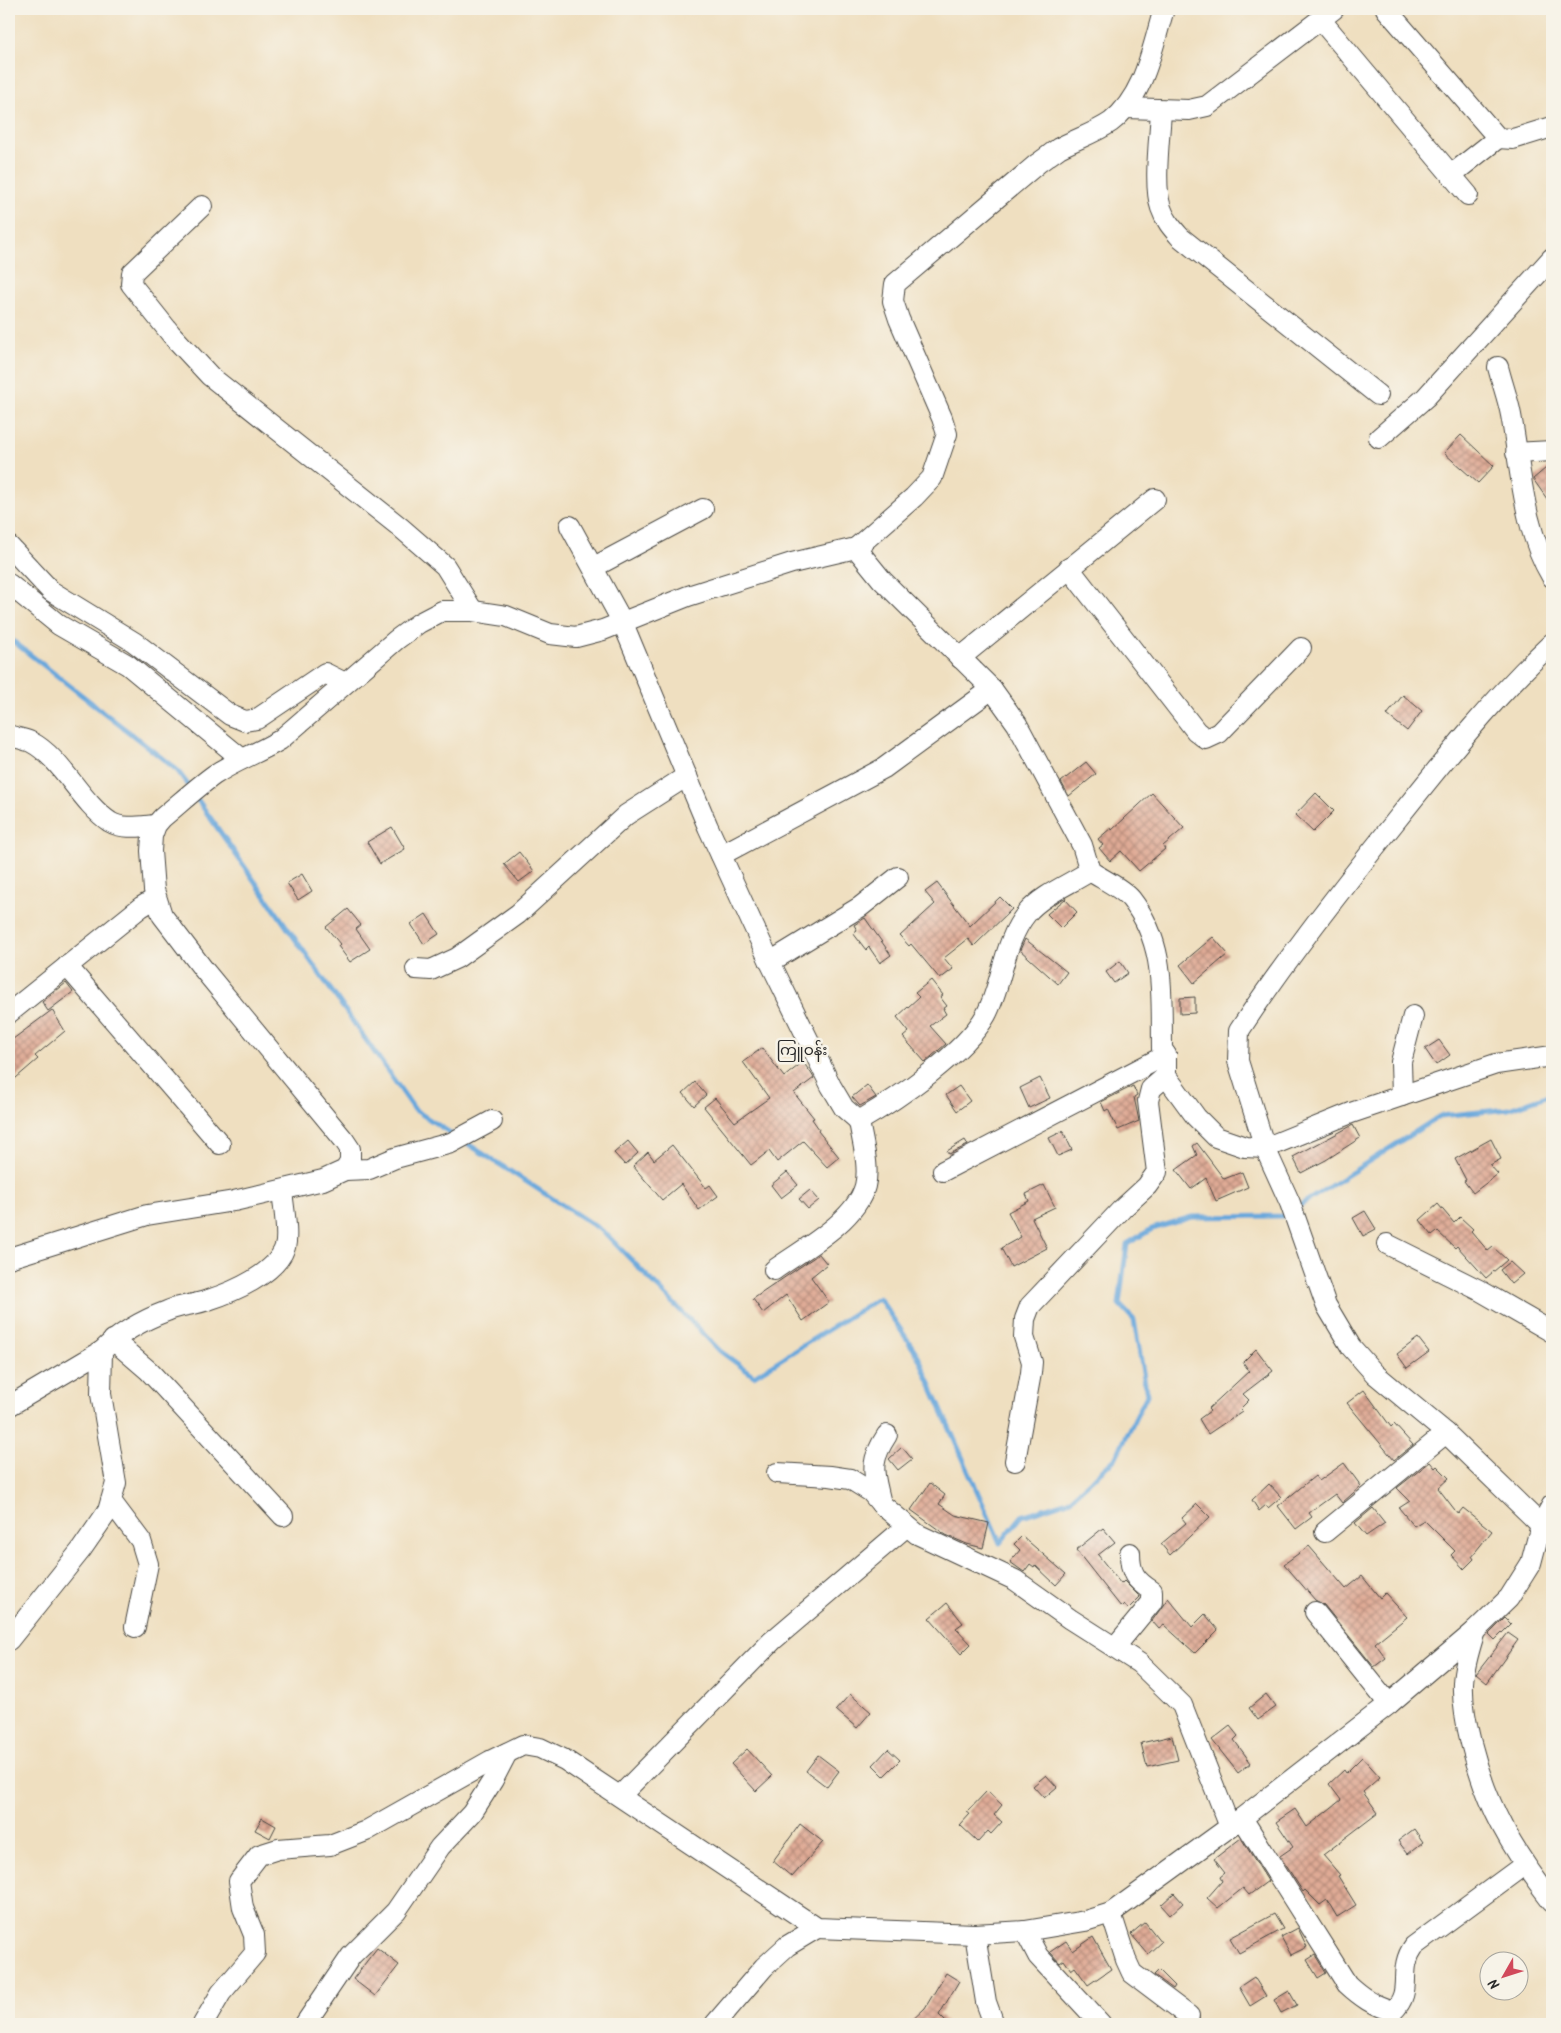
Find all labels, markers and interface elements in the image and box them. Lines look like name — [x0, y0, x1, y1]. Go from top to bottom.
district label: ကြူဝန်း — [776, 1039, 828, 1063]
north arrow — [1478, 1950, 1528, 2000]
text: N — [1483, 1973, 1506, 1994]

